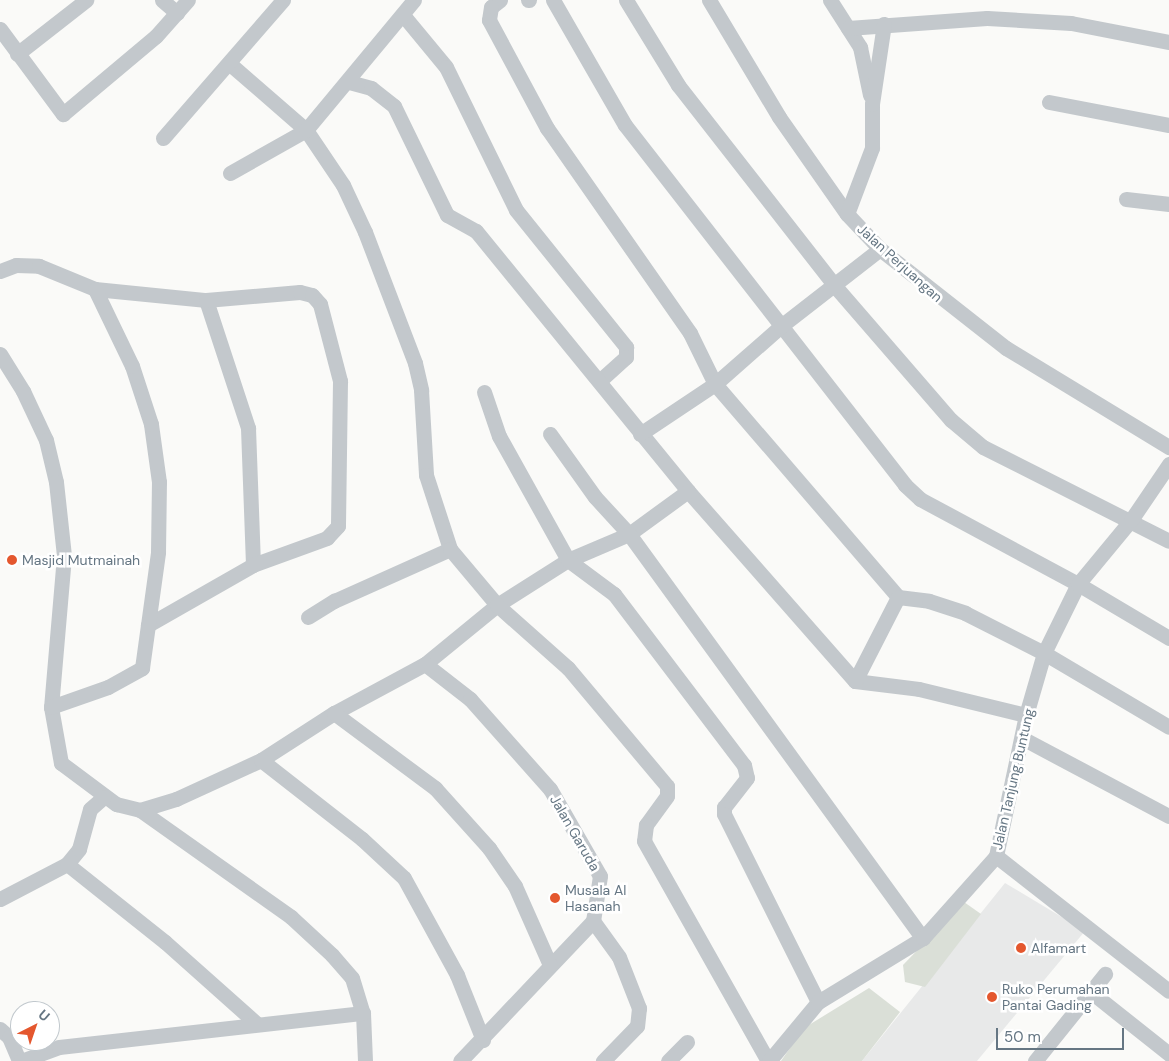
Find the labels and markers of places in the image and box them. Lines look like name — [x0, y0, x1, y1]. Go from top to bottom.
place label: Masjid Mutmainah — [22, 552, 140, 568]
marker: Masjid Mutmainah — [6, 554, 18, 566]
place label: Musala Al Hasanah — [565, 882, 626, 914]
marker: Musala Al Hasanah — [549, 892, 561, 904]
place label: Alfamart — [1031, 940, 1086, 956]
marker: Alfamart — [1015, 942, 1027, 954]
place label: Ruko Perumahan Pantai Gading — [1002, 981, 1110, 1014]
marker: Ruko Perumahan Pantai Gading — [986, 991, 998, 1003]

